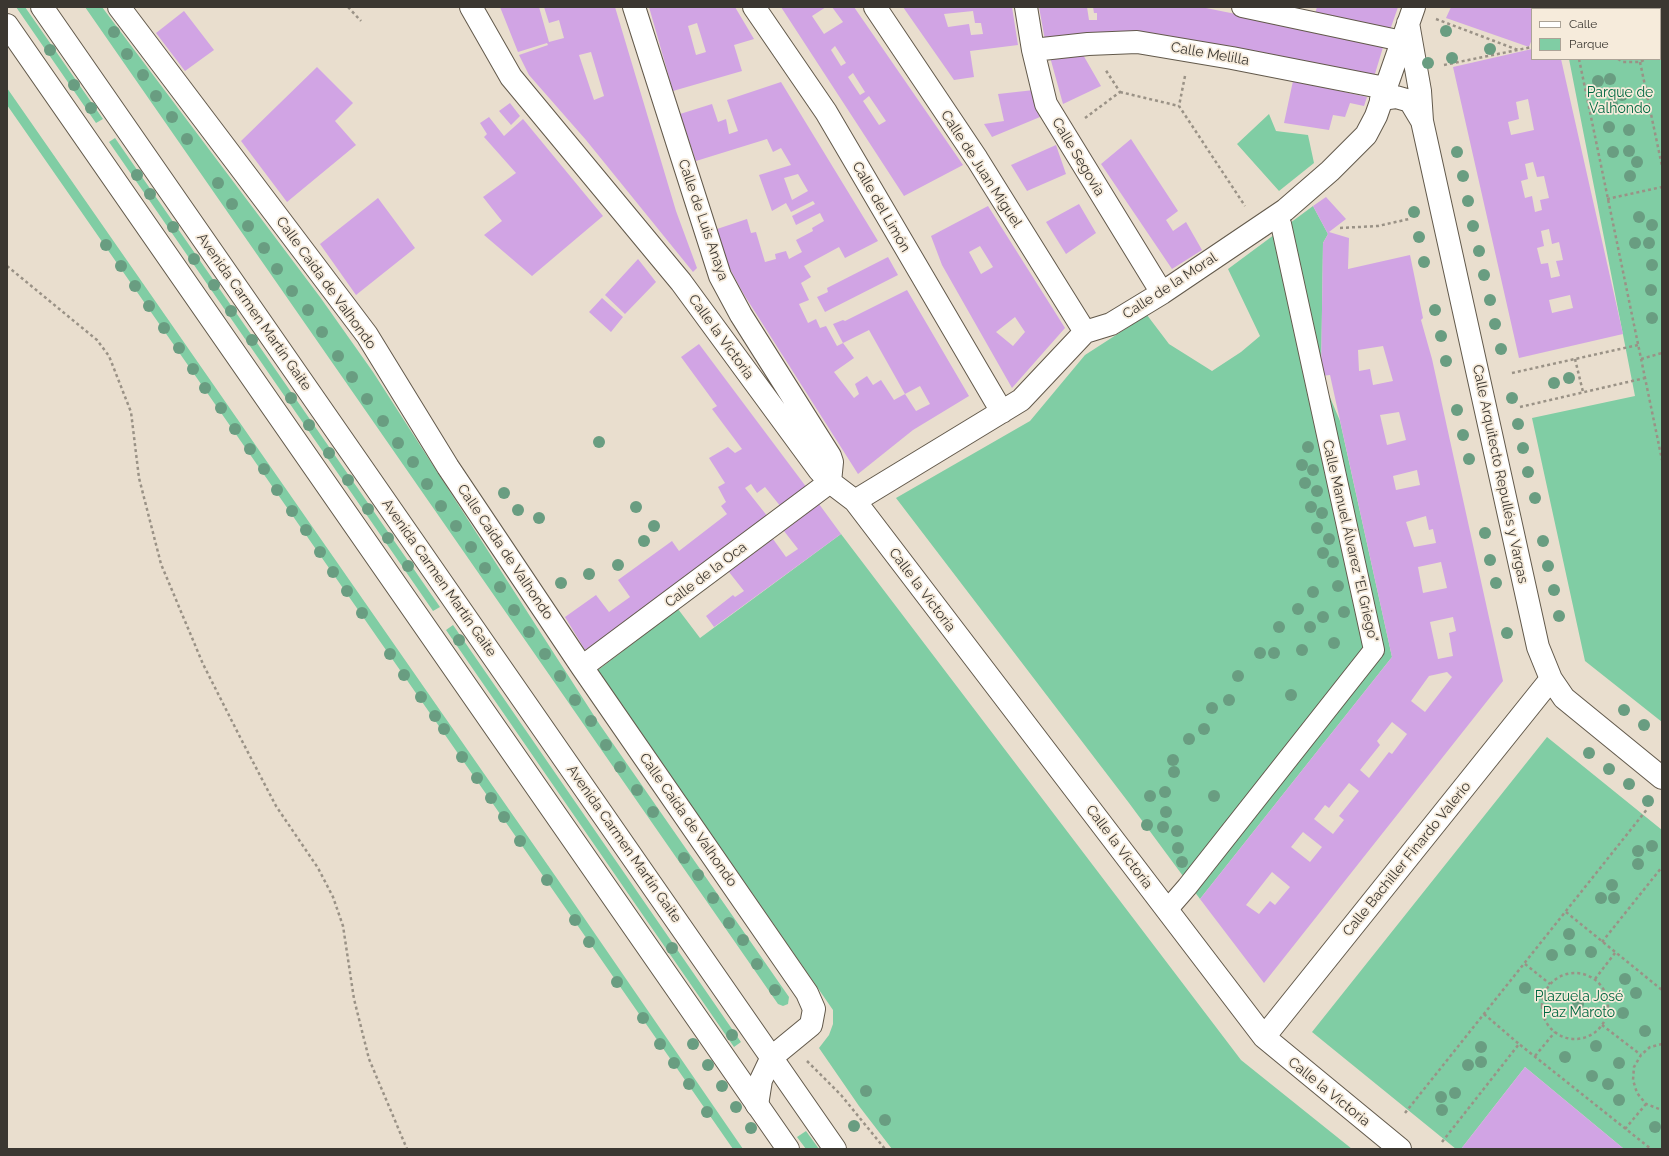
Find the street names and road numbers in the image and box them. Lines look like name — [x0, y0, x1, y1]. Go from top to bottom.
street label: Calle Melilla — [1170, 39, 1250, 69]
street label: Calle de Juan Miguel — [937, 107, 1025, 231]
street label: Calle Segovia — [1048, 115, 1108, 199]
street label: Calle de Luis Anaya — [674, 157, 732, 283]
street label: Calle del Limón — [848, 159, 914, 255]
street label: Calle Caída de Valhondo — [272, 214, 380, 352]
street label: Avenida Carmen Martín Gaite — [193, 230, 315, 394]
street label: Calle de la Moral — [1120, 249, 1220, 323]
street label: Calle la Victoria — [685, 291, 757, 383]
street label: Calle Arquitecto Repullés y Vargas — [1469, 363, 1531, 585]
street label: Calle Manuel Álvarez "El Griego" — [1319, 438, 1381, 644]
street label: Calle Caída de Valhondo — [454, 481, 556, 623]
street label: Avenida Carmen Martín Gaite — [378, 496, 500, 660]
street label: Calle de la Oca — [662, 539, 750, 611]
street label: Calle la Victoria — [885, 545, 959, 635]
street label: Calle Caída de Valhondo — [635, 750, 741, 890]
street label: Avenida Carmen Martín Gaite — [563, 762, 685, 926]
street label: Calle Bachiller Finardo Valerio — [1339, 778, 1475, 940]
street label: Calle la Victoria — [1082, 802, 1156, 892]
street label: Calle la Victoria — [1285, 1054, 1373, 1130]

